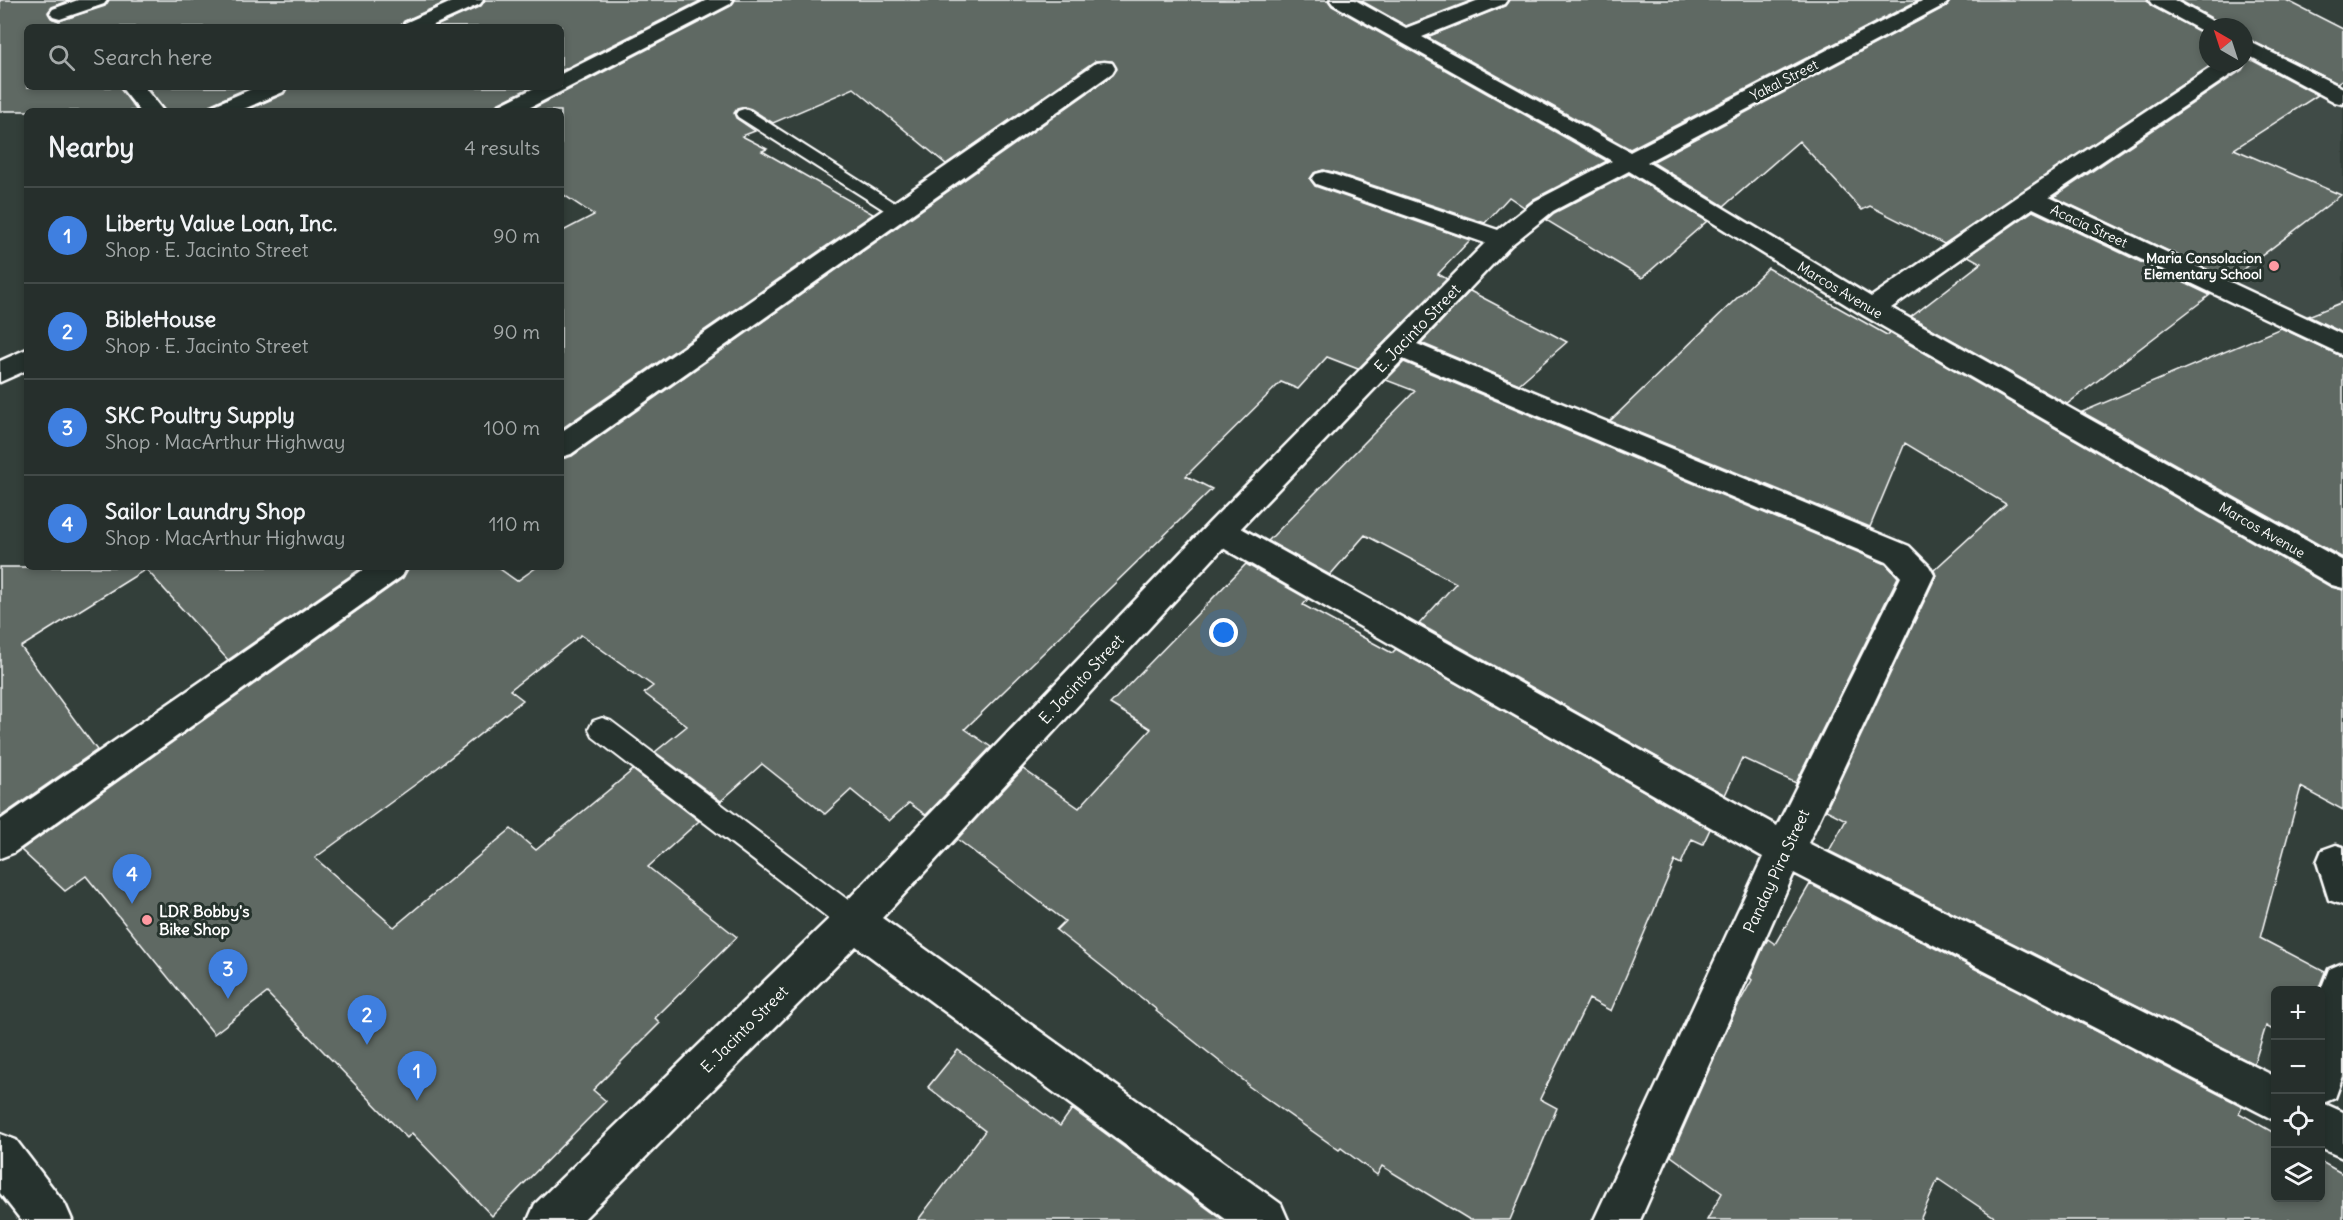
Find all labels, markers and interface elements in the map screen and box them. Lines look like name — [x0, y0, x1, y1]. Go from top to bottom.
north arrow — [2199, 18, 2253, 72]
search box — [24, 24, 564, 90]
icon: search — [45, 41, 78, 74]
text: Search here — [93, 43, 212, 71]
street label: Yakal Street — [1747, 55, 1821, 105]
text: Nearby — [48, 131, 134, 164]
text: 4 results — [464, 135, 540, 160]
street label: Acacia Street — [2048, 200, 2131, 252]
text: Liberty Value Loan, Inc. — [105, 209, 337, 237]
text: 1 — [64, 223, 71, 248]
text: 90 m — [493, 223, 540, 248]
text: Shop · E. Jacinto Street — [105, 237, 309, 262]
place label: Maria Consolacion Elementary School — [2144, 249, 2262, 283]
street label: Marcos Avenue — [1794, 257, 1886, 323]
marker: Maria Consolacion Elementary School — [2267, 259, 2281, 273]
street label: E. Jacinto Street — [1370, 279, 1465, 376]
text: BibleHouse — [105, 305, 216, 333]
text: 2 — [62, 319, 73, 344]
text: 90 m — [493, 319, 540, 344]
text: Shop · E. Jacinto Street — [105, 333, 309, 358]
text: SKC Poultry Supply — [105, 401, 295, 429]
text: 3 — [62, 415, 73, 440]
text: 100 m — [483, 415, 540, 440]
text: Shop · MacArthur Highway — [105, 429, 345, 454]
text: Sailor Laundry Shop — [105, 497, 306, 525]
street label: Marcos Avenue — [2216, 498, 2308, 562]
text: 4 — [62, 511, 73, 536]
text: 110 m — [489, 511, 540, 536]
text: Shop · MacArthur Highway — [105, 525, 345, 550]
your location — [1209, 618, 1238, 647]
street label: E. Jacinto Street — [1034, 630, 1128, 728]
street label: Panday Pira Street — [1739, 805, 1814, 936]
pin: 4 — [112, 854, 152, 904]
place label: LDR Bobby's Bike Shop — [159, 901, 250, 940]
marker: LDR Bobby's Bike Shop — [140, 913, 154, 927]
pin: 3 — [208, 950, 248, 999]
street label: E. Jacinto Street — [696, 981, 792, 1077]
map controls — [2271, 986, 2325, 1202]
button: + — [2271, 986, 2325, 1040]
pin: 2 — [348, 996, 386, 1045]
button: − — [2271, 1040, 2325, 1094]
pin: 1 — [398, 1052, 436, 1101]
button: locate — [2271, 1094, 2325, 1148]
button: layers — [2271, 1148, 2325, 1202]

